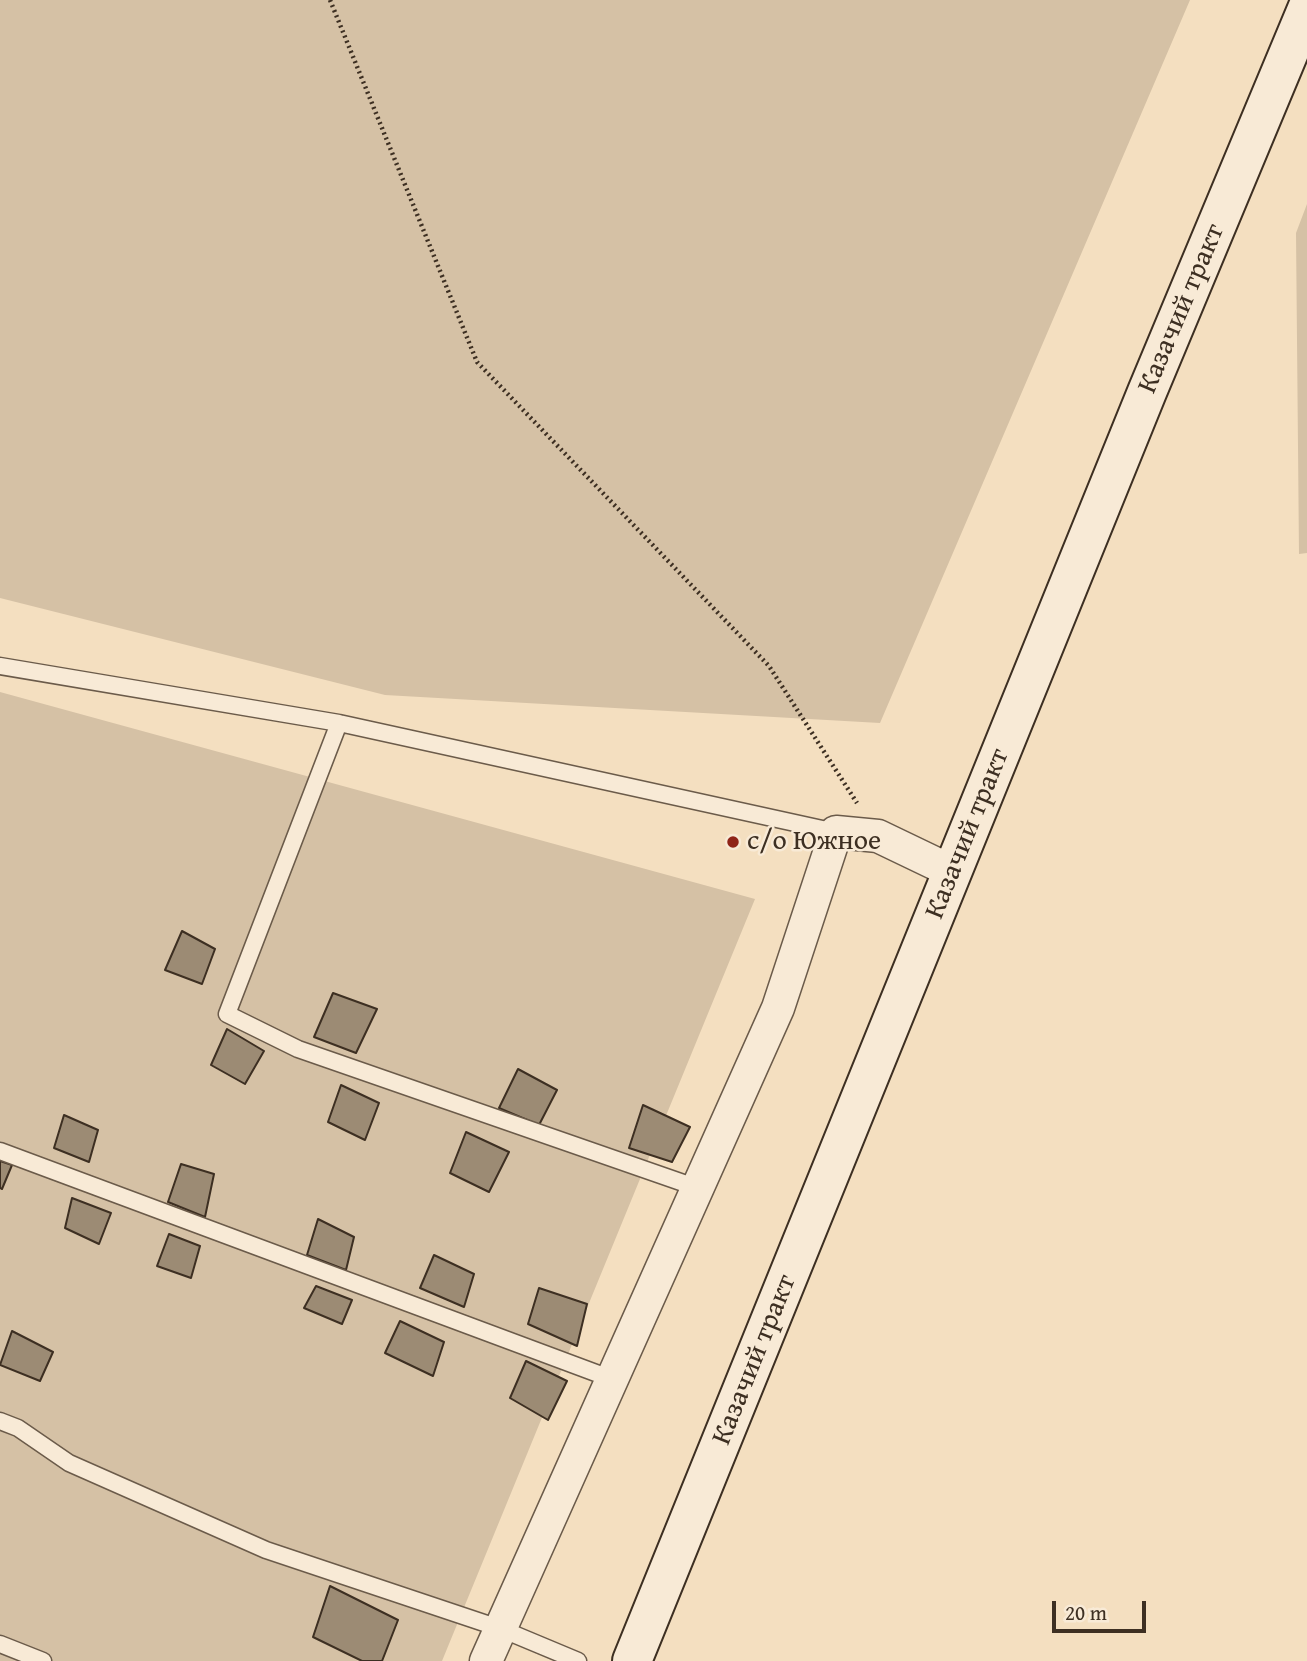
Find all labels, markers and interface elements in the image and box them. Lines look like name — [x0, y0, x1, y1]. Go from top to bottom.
street label: Казачий тракт — [1131, 219, 1233, 399]
street label: Казачий тракт — [919, 744, 1017, 924]
place label: с/о Южное — [747, 825, 881, 859]
marker: с/о Южное — [725, 834, 741, 850]
street label: Казачий тракт — [706, 1270, 804, 1450]
scale bar — [1055, 1588, 1150, 1632]
text: 20 m — [1065, 1597, 1107, 1628]

